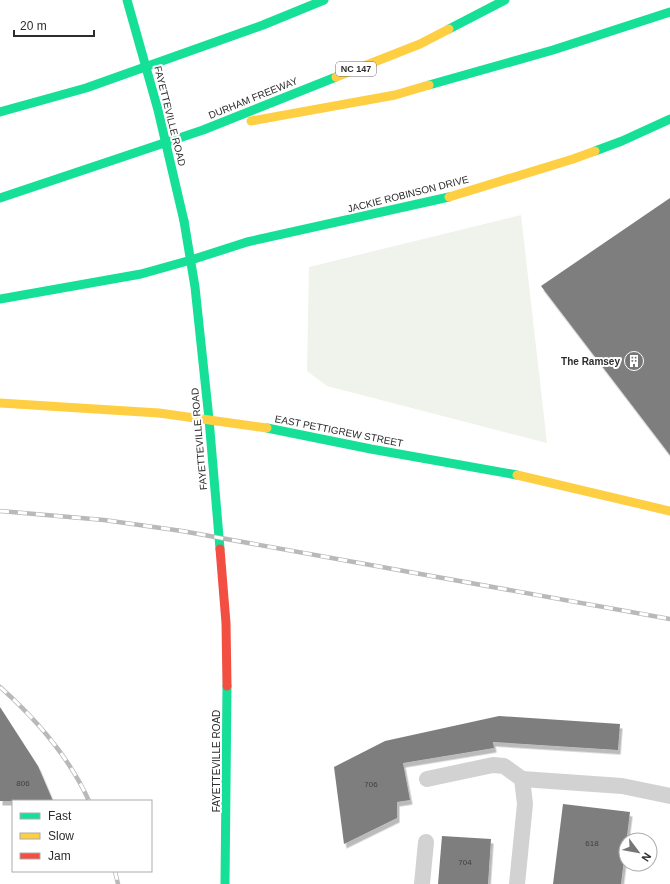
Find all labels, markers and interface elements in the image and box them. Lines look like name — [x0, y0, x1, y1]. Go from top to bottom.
scale bar — [14, 12, 94, 38]
text: 20 m — [20, 19, 47, 33]
road number: NC 147 — [336, 62, 376, 76]
street label: FAYETTEVILLE ROAD — [152, 65, 188, 167]
street label: DURHAM FREEWAY — [207, 75, 299, 121]
street label: JACKIE ROBINSON DRIVE — [346, 174, 470, 214]
building icon: The Ramsey — [623, 350, 645, 372]
place label: The Ramsey — [561, 356, 620, 367]
street label: FAYETTEVILLE ROAD — [189, 387, 209, 491]
street label: EAST PETTIGREW STREET — [274, 413, 404, 449]
street label: FAYETTEVILLE ROAD — [211, 710, 222, 812]
house number: 806 — [16, 779, 30, 788]
house number: 706 — [364, 780, 378, 789]
legend — [12, 800, 152, 872]
text: Fast — [48, 809, 72, 823]
text: Slow — [48, 829, 74, 843]
north arrow — [618, 832, 658, 872]
house number: 618 — [585, 839, 599, 848]
text: Jam — [48, 849, 71, 863]
text: N — [639, 851, 654, 864]
house number: 704 — [458, 858, 472, 867]

